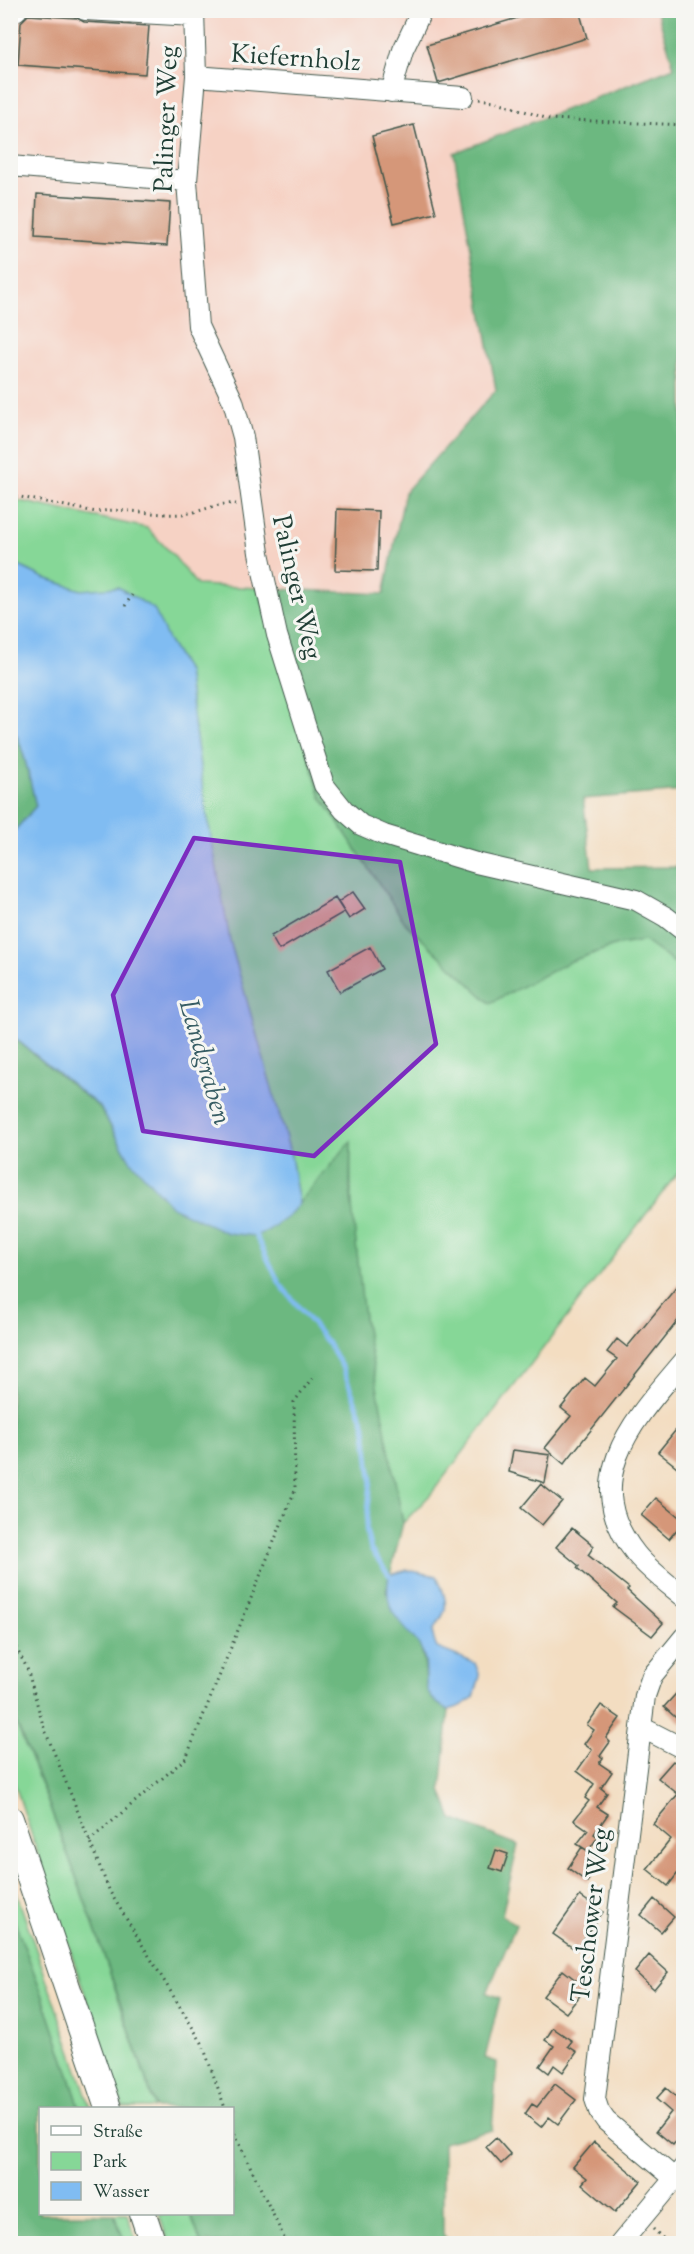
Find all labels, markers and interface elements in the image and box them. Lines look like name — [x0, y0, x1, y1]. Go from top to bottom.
street label: Kiefernholz — [230, 37, 362, 82]
street label: Palinger Weg — [146, 45, 189, 193]
street label: Palinger Weg — [261, 512, 330, 663]
water label: Landgraben — [167, 995, 240, 1130]
street label: Teschower Weg — [563, 1826, 622, 2005]
legend — [39, 2107, 234, 2215]
text: Straße — [93, 2120, 143, 2146]
text: Park — [93, 2150, 128, 2176]
text: Wasser — [93, 2180, 150, 2206]

